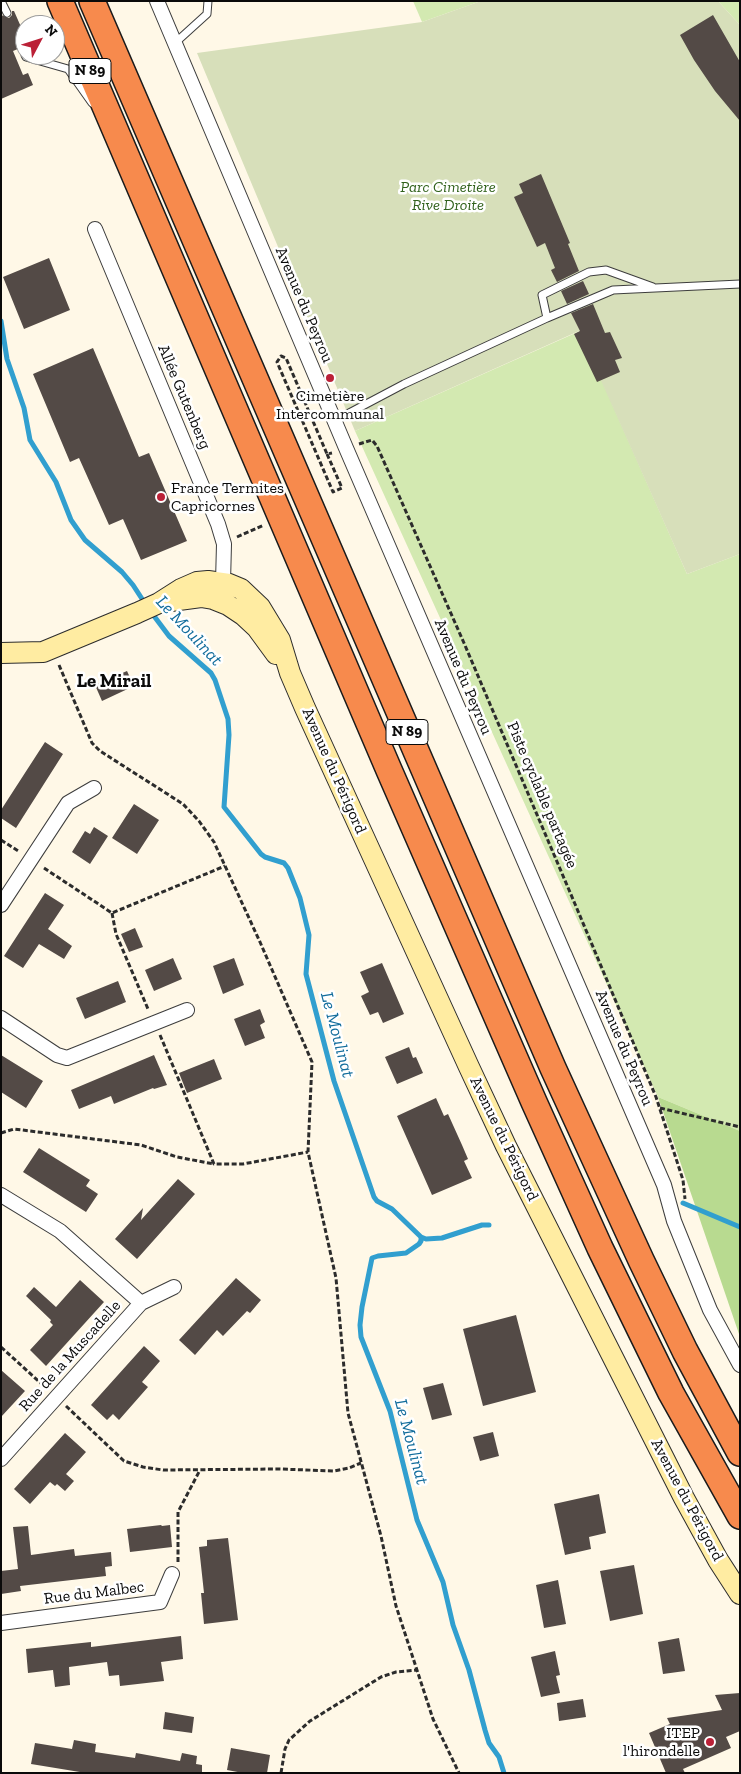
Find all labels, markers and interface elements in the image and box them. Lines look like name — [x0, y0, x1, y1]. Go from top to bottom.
north arrow — [15, 15, 65, 65]
text: N — [41, 21, 61, 40]
road number: N 89 — [69, 58, 111, 84]
park label: Parc Cimetière Rive Droite — [400, 177, 496, 215]
street label: Avenue du Peyrou — [271, 244, 337, 366]
street label: Allée Gutenberg — [153, 342, 215, 452]
marker: Cimetière Intercommunal — [324, 372, 336, 384]
place label: Cimetière Intercommunal — [276, 386, 384, 424]
place label: France Termites Capricornes — [171, 478, 284, 516]
marker: France Termites Capricornes — [155, 491, 167, 503]
water label: Le Moulinat — [151, 591, 227, 671]
street label: Avenue du Peyrou — [430, 616, 496, 738]
district label: Le Mirail — [76, 671, 152, 693]
street label: Avenue du Périgord — [298, 705, 370, 837]
street label: Piste cyclable partagée — [502, 719, 582, 871]
road number: N 89 — [386, 720, 428, 744]
street label: Avenue du Peyrou — [591, 987, 657, 1109]
water label: Le Moulinat — [315, 990, 359, 1080]
street label: Avenue du Périgord — [466, 1074, 542, 1204]
street label: Rue de la Muscadelle — [15, 1297, 125, 1415]
water label: Le Moulinat — [389, 1397, 433, 1487]
street label: Avenue du Périgord — [647, 1436, 727, 1564]
street label: Rue du Malbec — [43, 1577, 145, 1609]
place label: ITEP l'hirondelle — [623, 1723, 700, 1761]
marker: ITEP l'hirondelle — [704, 1736, 716, 1748]

